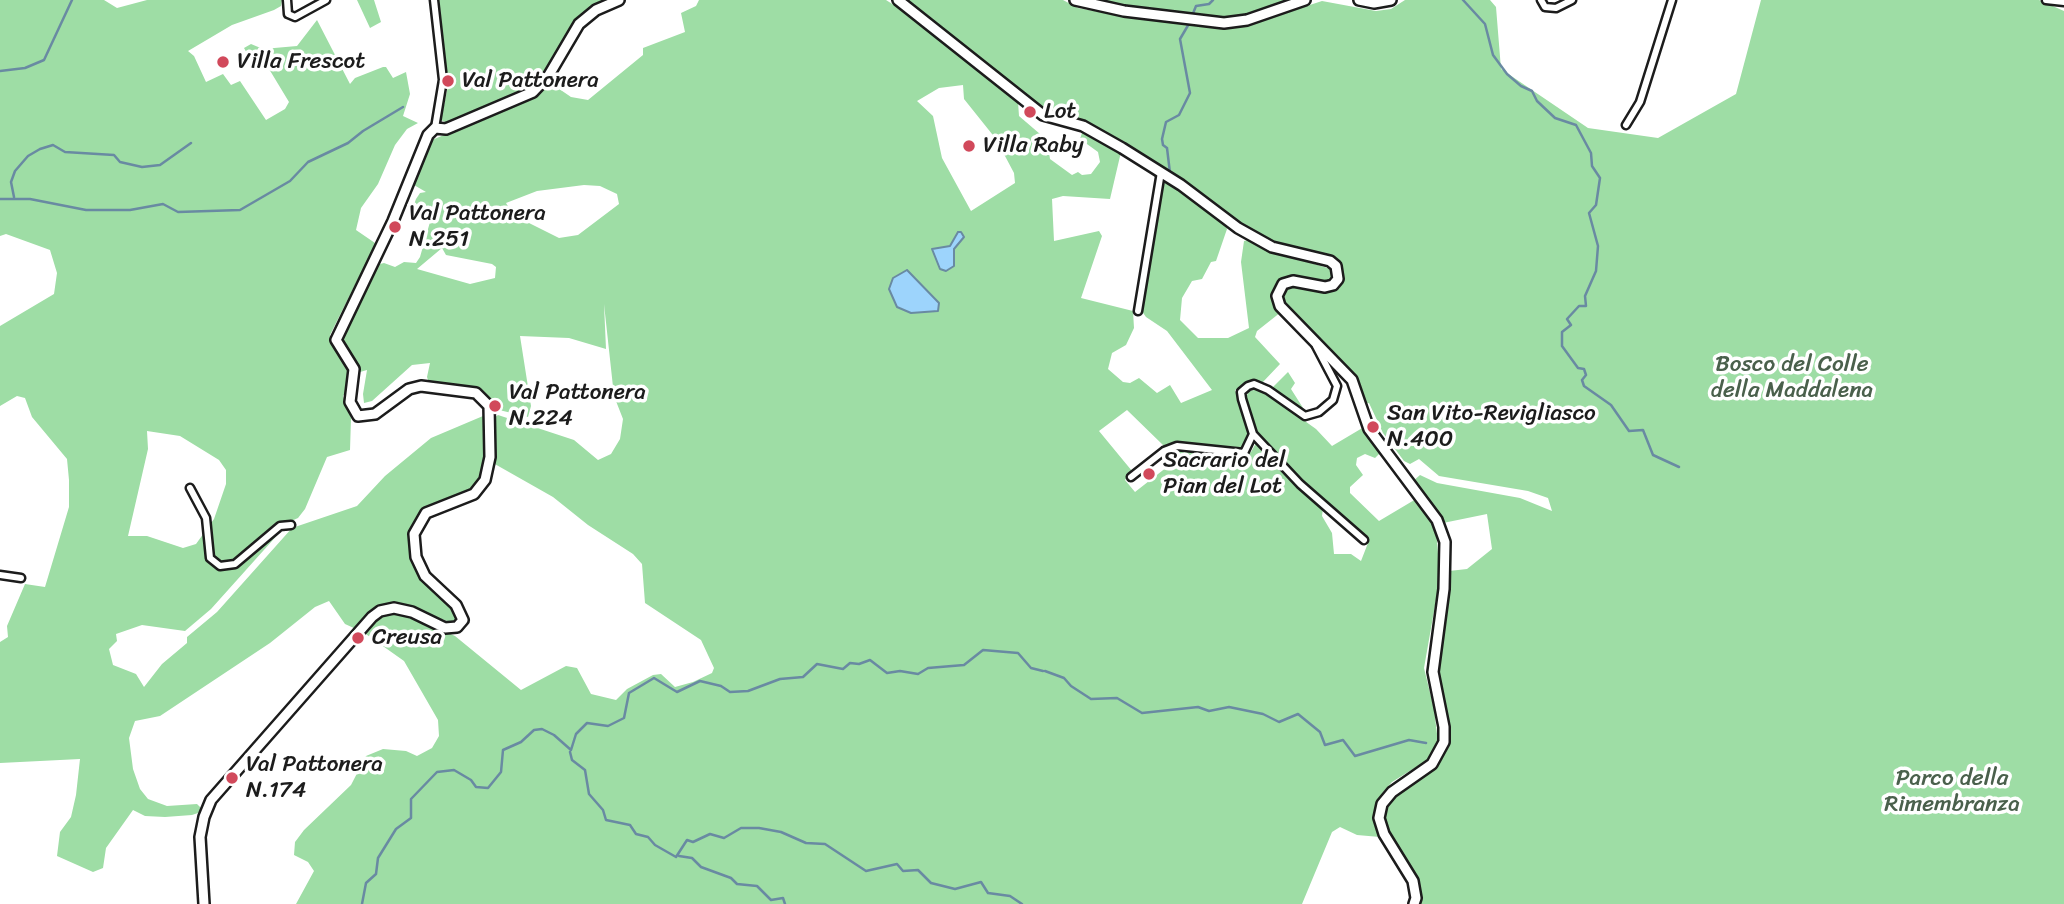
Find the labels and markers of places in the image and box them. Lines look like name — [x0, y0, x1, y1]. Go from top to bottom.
place label: Villa Frescot — [237, 48, 365, 76]
marker: Villa Frescot — [215, 54, 231, 70]
place label: Val Pattonera — [462, 67, 599, 95]
marker: Val Pattonera — [440, 73, 456, 89]
place label: Lot — [1044, 98, 1076, 126]
marker: Lot — [1022, 104, 1038, 120]
place label: Villa Raby — [983, 132, 1084, 160]
marker: Villa Raby — [961, 138, 977, 154]
place label: Val Pattonera N.251 — [409, 200, 546, 254]
marker: Val Pattonera N.251 — [387, 219, 403, 235]
place label: Val Pattonera N.224 — [509, 379, 646, 433]
marker: Val Pattonera N.224 — [487, 398, 503, 414]
place label: San Vito-Revigliasco N.400 — [1387, 400, 1596, 454]
marker: San Vito-Revigliasco N.400 — [1365, 419, 1381, 435]
place label: Sacrario del Pian del Lot — [1163, 447, 1285, 501]
marker: Sacrario del Pian del Lot — [1141, 466, 1157, 482]
place label: Creusa — [372, 624, 442, 652]
marker: Creusa — [350, 630, 366, 646]
place label: Val Pattonera N.174 — [246, 751, 383, 805]
marker: Val Pattonera N.174 — [224, 770, 240, 786]

